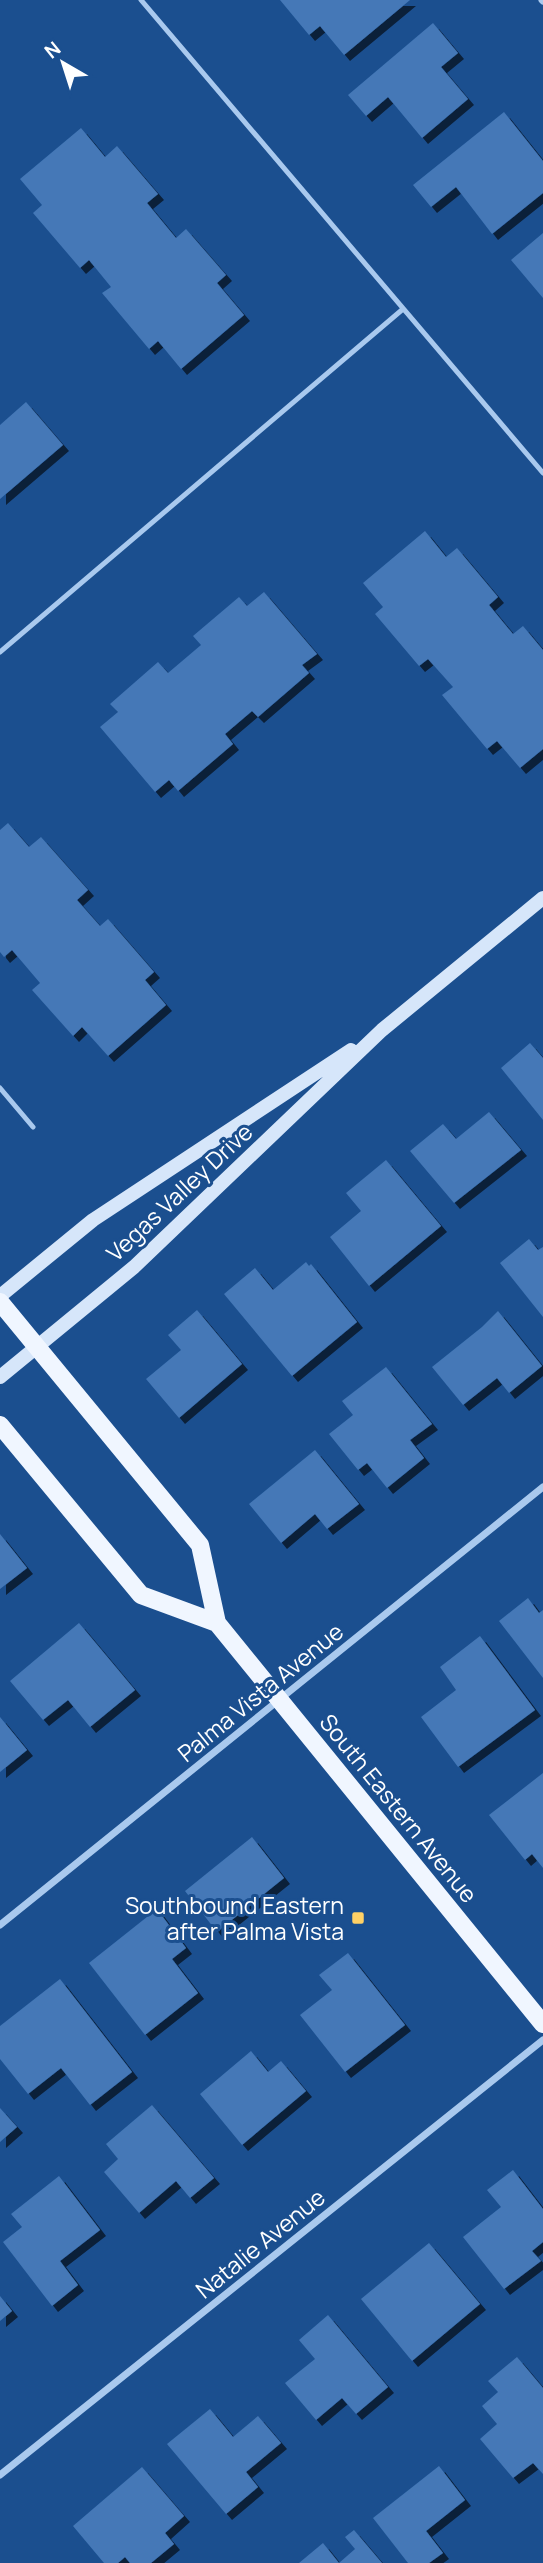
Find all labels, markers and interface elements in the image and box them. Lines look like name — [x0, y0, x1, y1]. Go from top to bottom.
north arrow — [28, 28, 98, 98]
text: N — [39, 35, 66, 64]
street label: Vegas Valley Drive — [99, 1116, 259, 1268]
street label: Palma Vista Avenue — [170, 1615, 350, 1769]
street label: South Eastern Avenue — [313, 1707, 485, 1909]
place label: Southbound Eastern after Palma Vista — [125, 1889, 344, 1947]
marker: Southbound Eastern after Palma Vista — [350, 1910, 366, 1926]
street label: Natalie Avenue — [189, 2181, 331, 2305]

